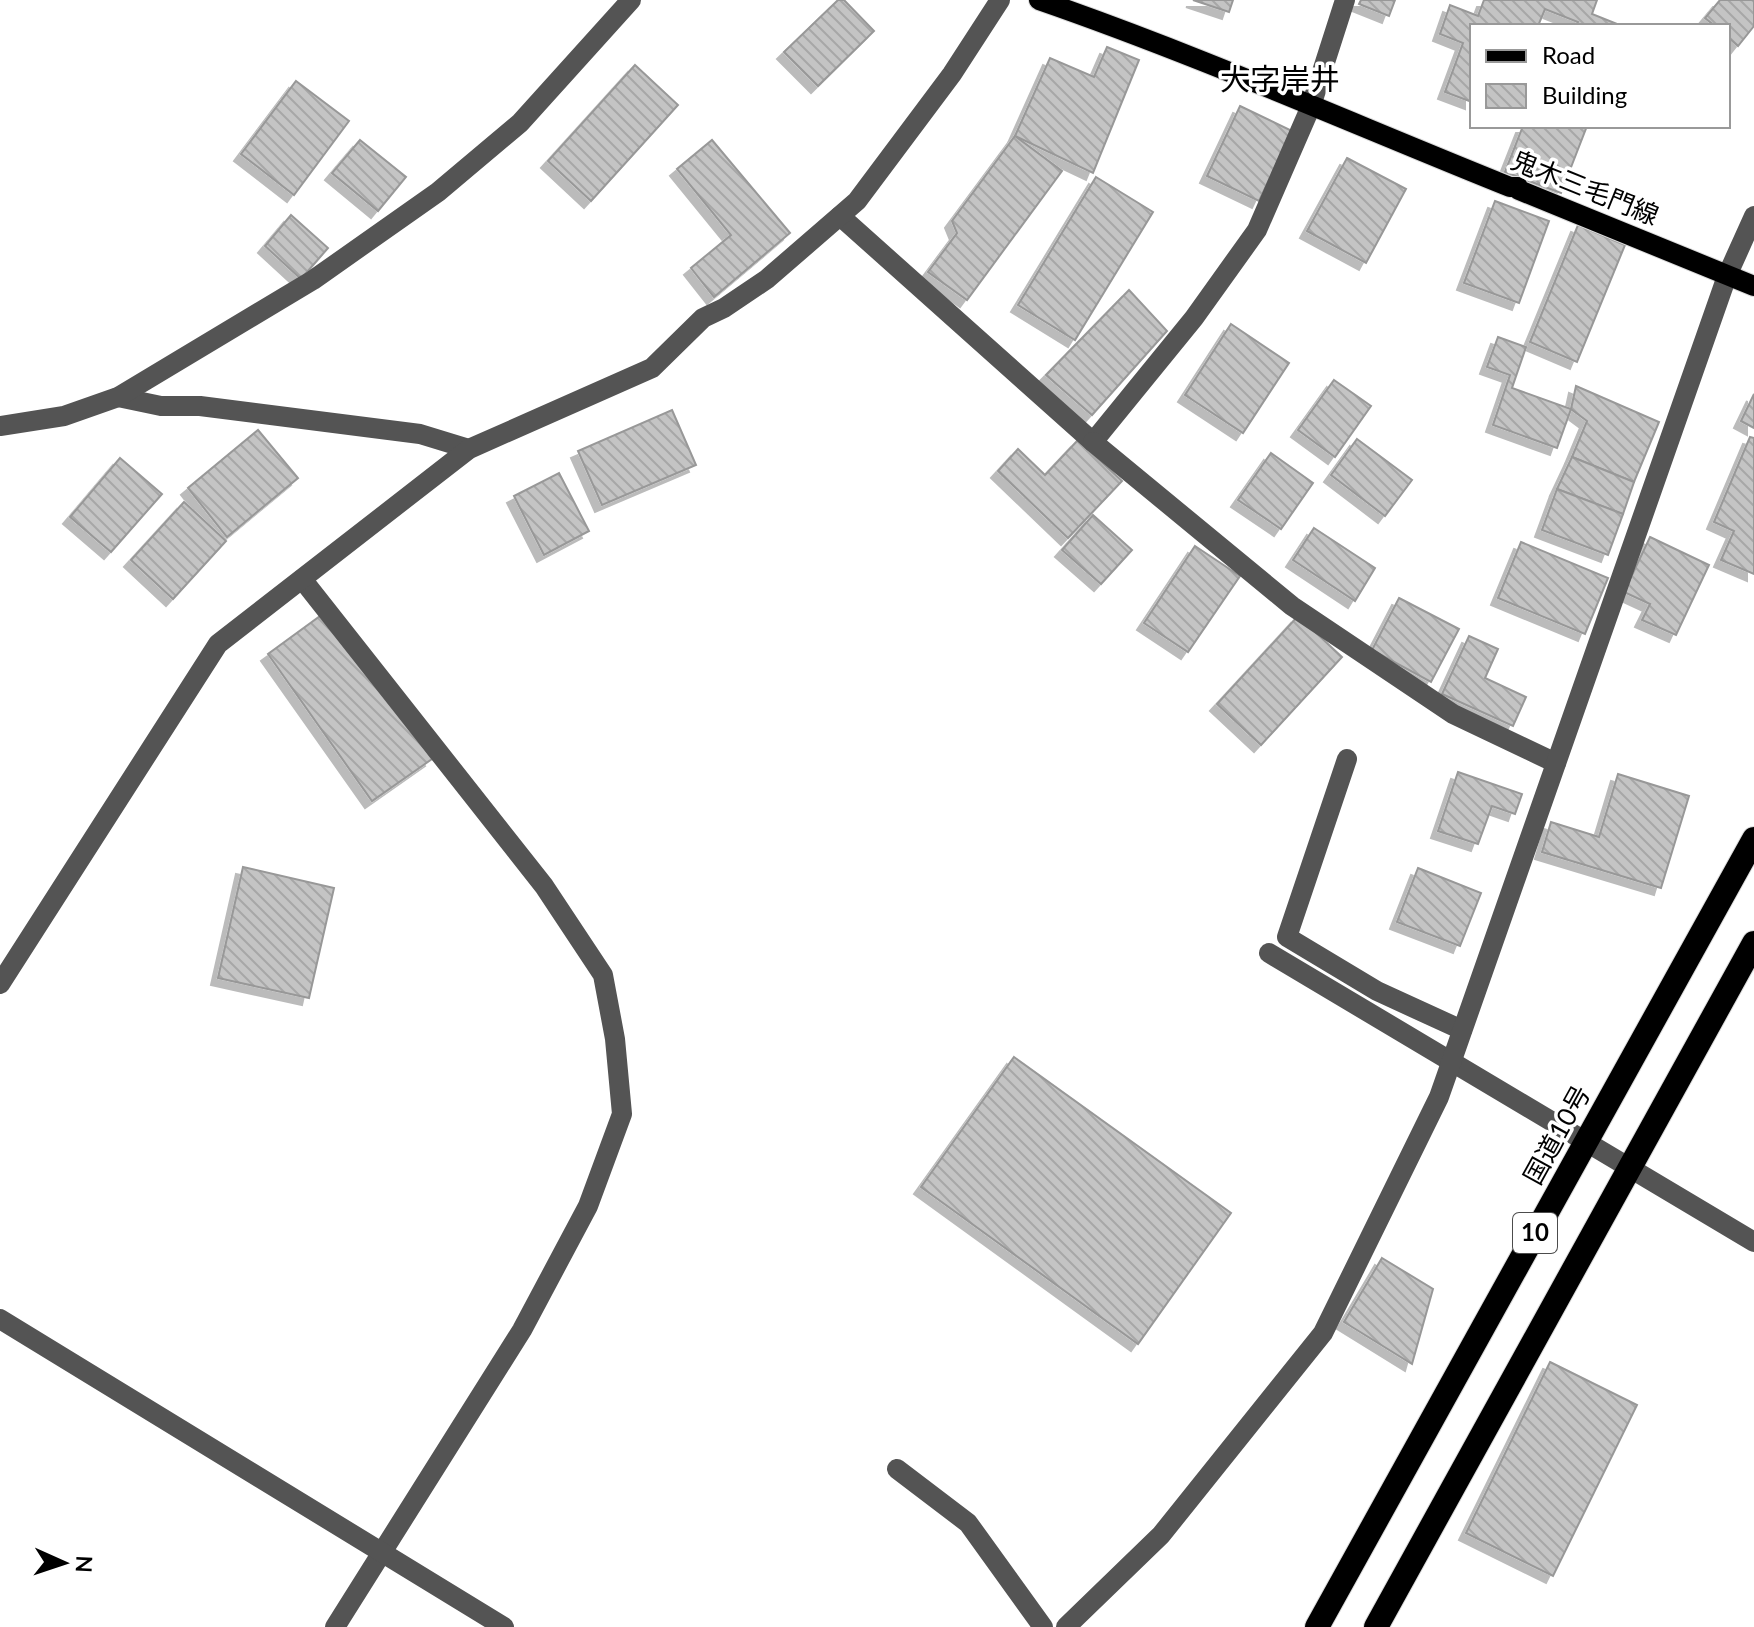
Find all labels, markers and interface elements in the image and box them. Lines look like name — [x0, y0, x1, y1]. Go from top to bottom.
legend — [1470, 24, 1730, 128]
text: Road — [1542, 40, 1595, 69]
district label: 大字岸井 — [1220, 60, 1340, 96]
text: Building — [1542, 80, 1627, 109]
street label: 鬼木三毛門線 — [1507, 143, 1664, 231]
street label: 国道10号 — [1516, 1079, 1596, 1190]
road number: 10 — [1513, 1213, 1557, 1253]
north arrow — [24, 1523, 104, 1603]
text: N — [71, 1555, 98, 1573]

